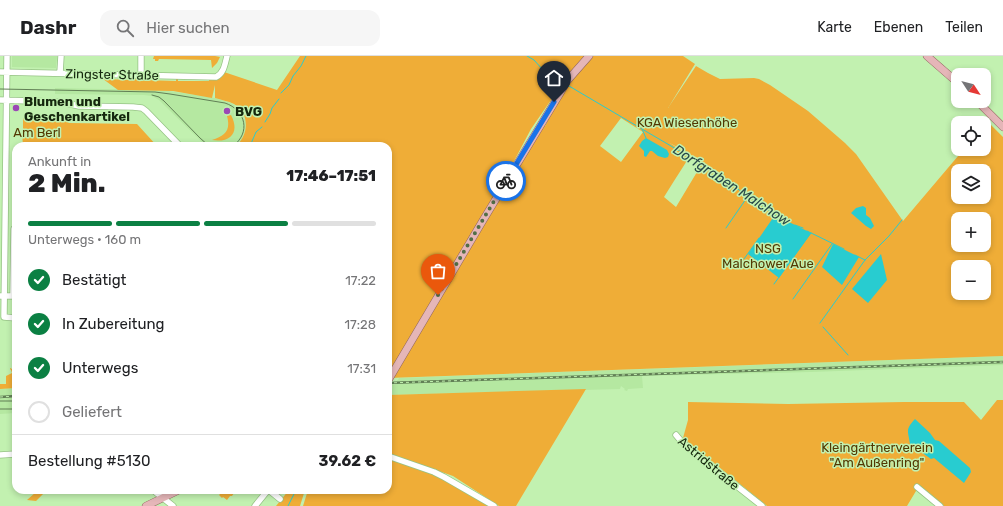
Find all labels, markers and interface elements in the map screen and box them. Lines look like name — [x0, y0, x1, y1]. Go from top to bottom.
search box — [100, 10, 380, 46]
text: Dashr — [20, 16, 76, 39]
icon: search — [114, 17, 136, 39]
text: Hier suchen — [146, 19, 230, 37]
text: Karte — [817, 19, 852, 36]
text: Ebenen — [874, 19, 923, 36]
text: Teilen — [945, 19, 983, 36]
pin — [537, 61, 571, 102]
street label: Zingster Straße — [65, 66, 159, 84]
icon: home — [543, 67, 565, 89]
north arrow — [951, 68, 991, 108]
map controls — [951, 68, 991, 300]
place label: Blumen und Geschenkartikel — [24, 94, 130, 124]
marker: Blumen und Geschenkartikel — [11, 103, 21, 113]
place label: BVG — [235, 104, 262, 119]
marker: BVG — [222, 106, 232, 116]
park label: KGA Wiesenhöhe — [637, 115, 737, 130]
button: locate — [951, 116, 991, 156]
park label: Am Berl — [13, 125, 61, 140]
water label: Dorfgraben Malchow — [670, 141, 794, 230]
text: Ankunft in — [28, 154, 91, 169]
courier — [486, 161, 526, 201]
button: layers — [951, 164, 991, 204]
text: 17:46–17:51 — [286, 167, 376, 185]
text: 2 Min. — [28, 168, 105, 199]
icon: bike — [495, 170, 517, 192]
button: + — [951, 212, 991, 252]
text: Unterwegs · 160 m — [28, 232, 141, 247]
park label: NSG Malchower Aue — [722, 241, 814, 271]
pin — [421, 254, 455, 295]
icon: bag — [427, 260, 449, 282]
button: − — [951, 260, 991, 300]
icon: check — [28, 269, 50, 291]
text: Bestätigt — [62, 271, 126, 289]
text: 17:22 — [345, 273, 376, 288]
icon: check — [28, 313, 50, 335]
text: In Zubereitung — [62, 315, 165, 333]
text: 17:28 — [345, 317, 376, 332]
icon: check — [28, 357, 50, 379]
text: Unterwegs — [62, 359, 138, 377]
text: 17:31 — [347, 361, 376, 376]
text: Geliefert — [62, 403, 122, 421]
street label: Astridstraße — [675, 434, 742, 493]
park label: Kleingärtnerverein "Am Außenring" — [821, 440, 933, 471]
text: Bestellung #5130 — [28, 452, 150, 470]
text: 39.62 € — [319, 452, 376, 470]

